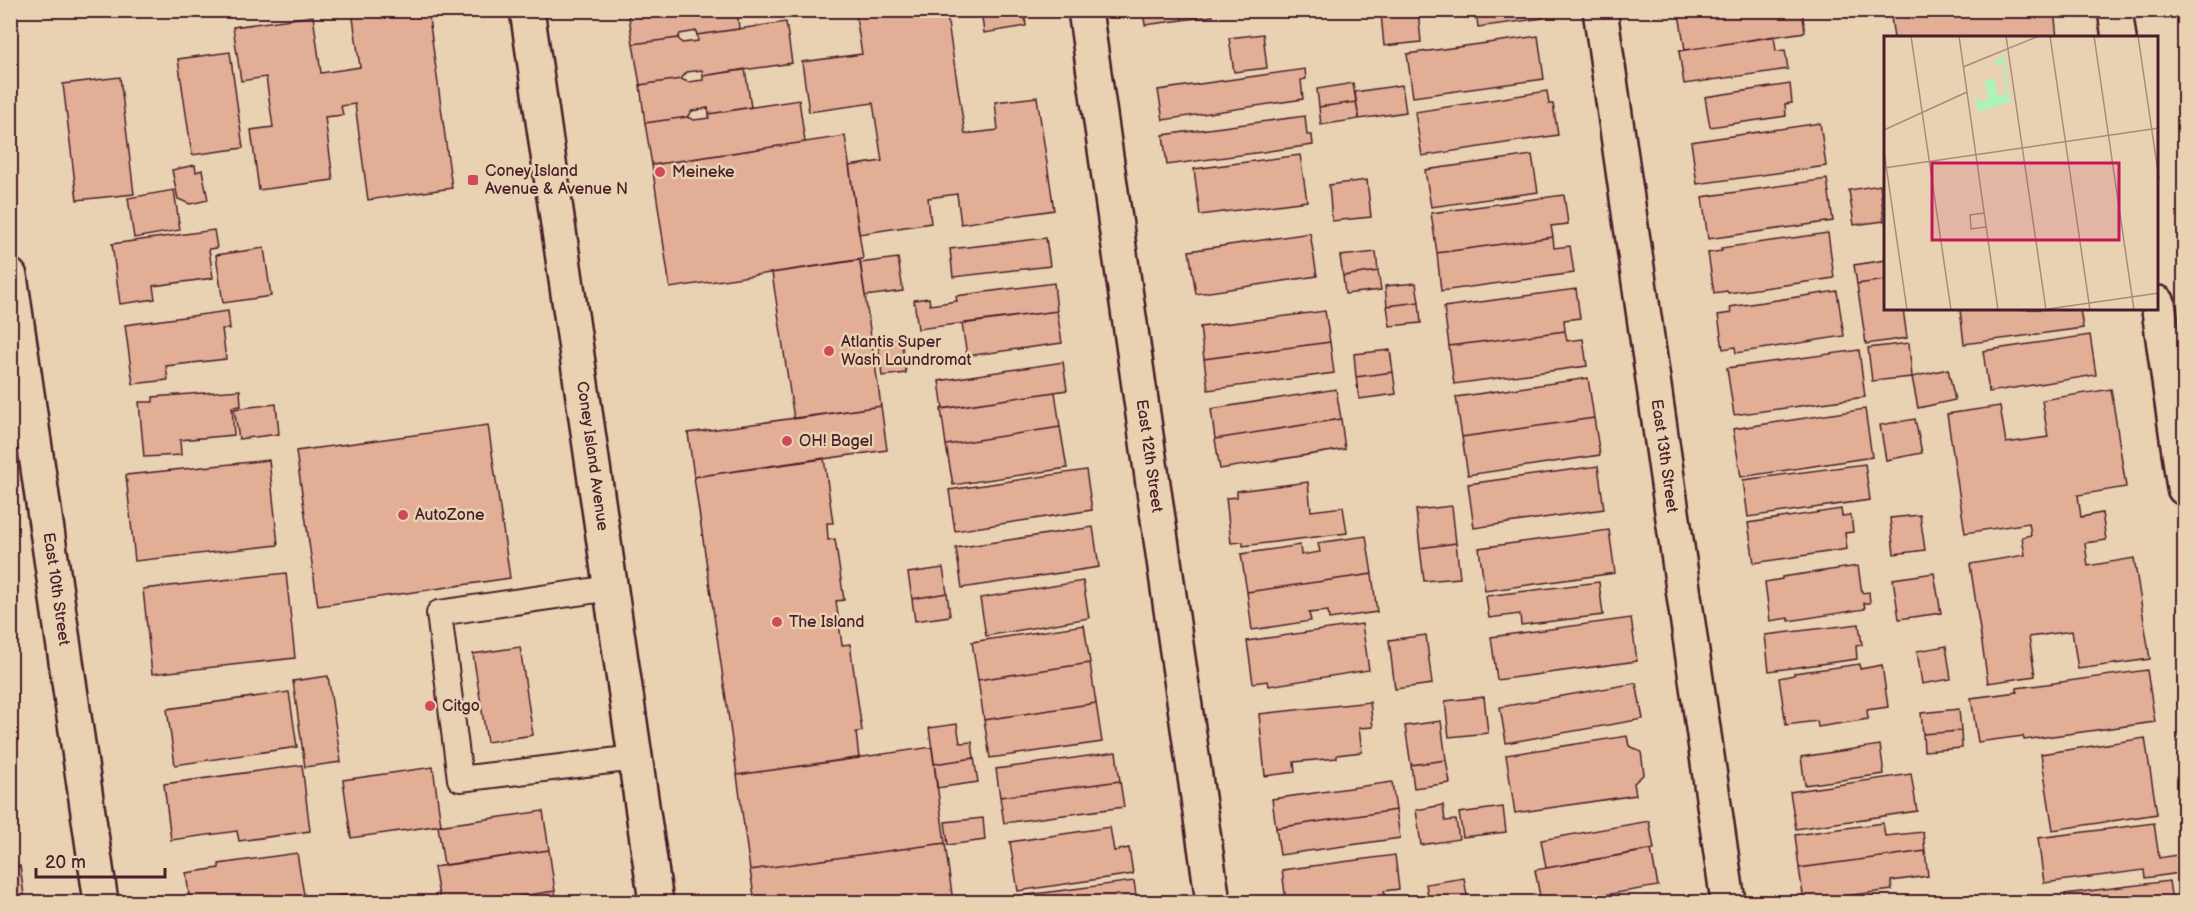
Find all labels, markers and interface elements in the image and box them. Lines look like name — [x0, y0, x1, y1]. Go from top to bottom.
inset map — [1884, 36, 2159, 310]
place label: Coney Island Avenue & Avenue N — [485, 162, 628, 199]
place label: Meineke — [672, 163, 735, 182]
marker: Meineke — [653, 165, 667, 179]
marker: Coney Island Avenue & Avenue N — [466, 173, 480, 187]
place label: Atlantis Super Wash Laundromat — [841, 333, 972, 370]
marker: Atlantis Super Wash Laundromat — [822, 344, 836, 358]
street label: Coney Island Avenue — [572, 380, 612, 533]
street label: East 12th Street — [1132, 398, 1166, 514]
street label: East 13th Street — [1647, 398, 1681, 514]
place label: OH! Bagel — [799, 432, 873, 451]
marker: OH! Bagel — [780, 434, 794, 448]
place label: AutoZone — [415, 506, 485, 525]
marker: AutoZone — [396, 508, 410, 522]
street label: East 10th Street — [39, 531, 73, 647]
place label: The Island — [789, 613, 864, 632]
marker: The Island — [770, 615, 784, 629]
place label: Citgo — [442, 697, 480, 716]
marker: Citgo — [423, 699, 437, 713]
scale bar — [36, 841, 165, 879]
text: 20 m — [45, 852, 86, 873]

